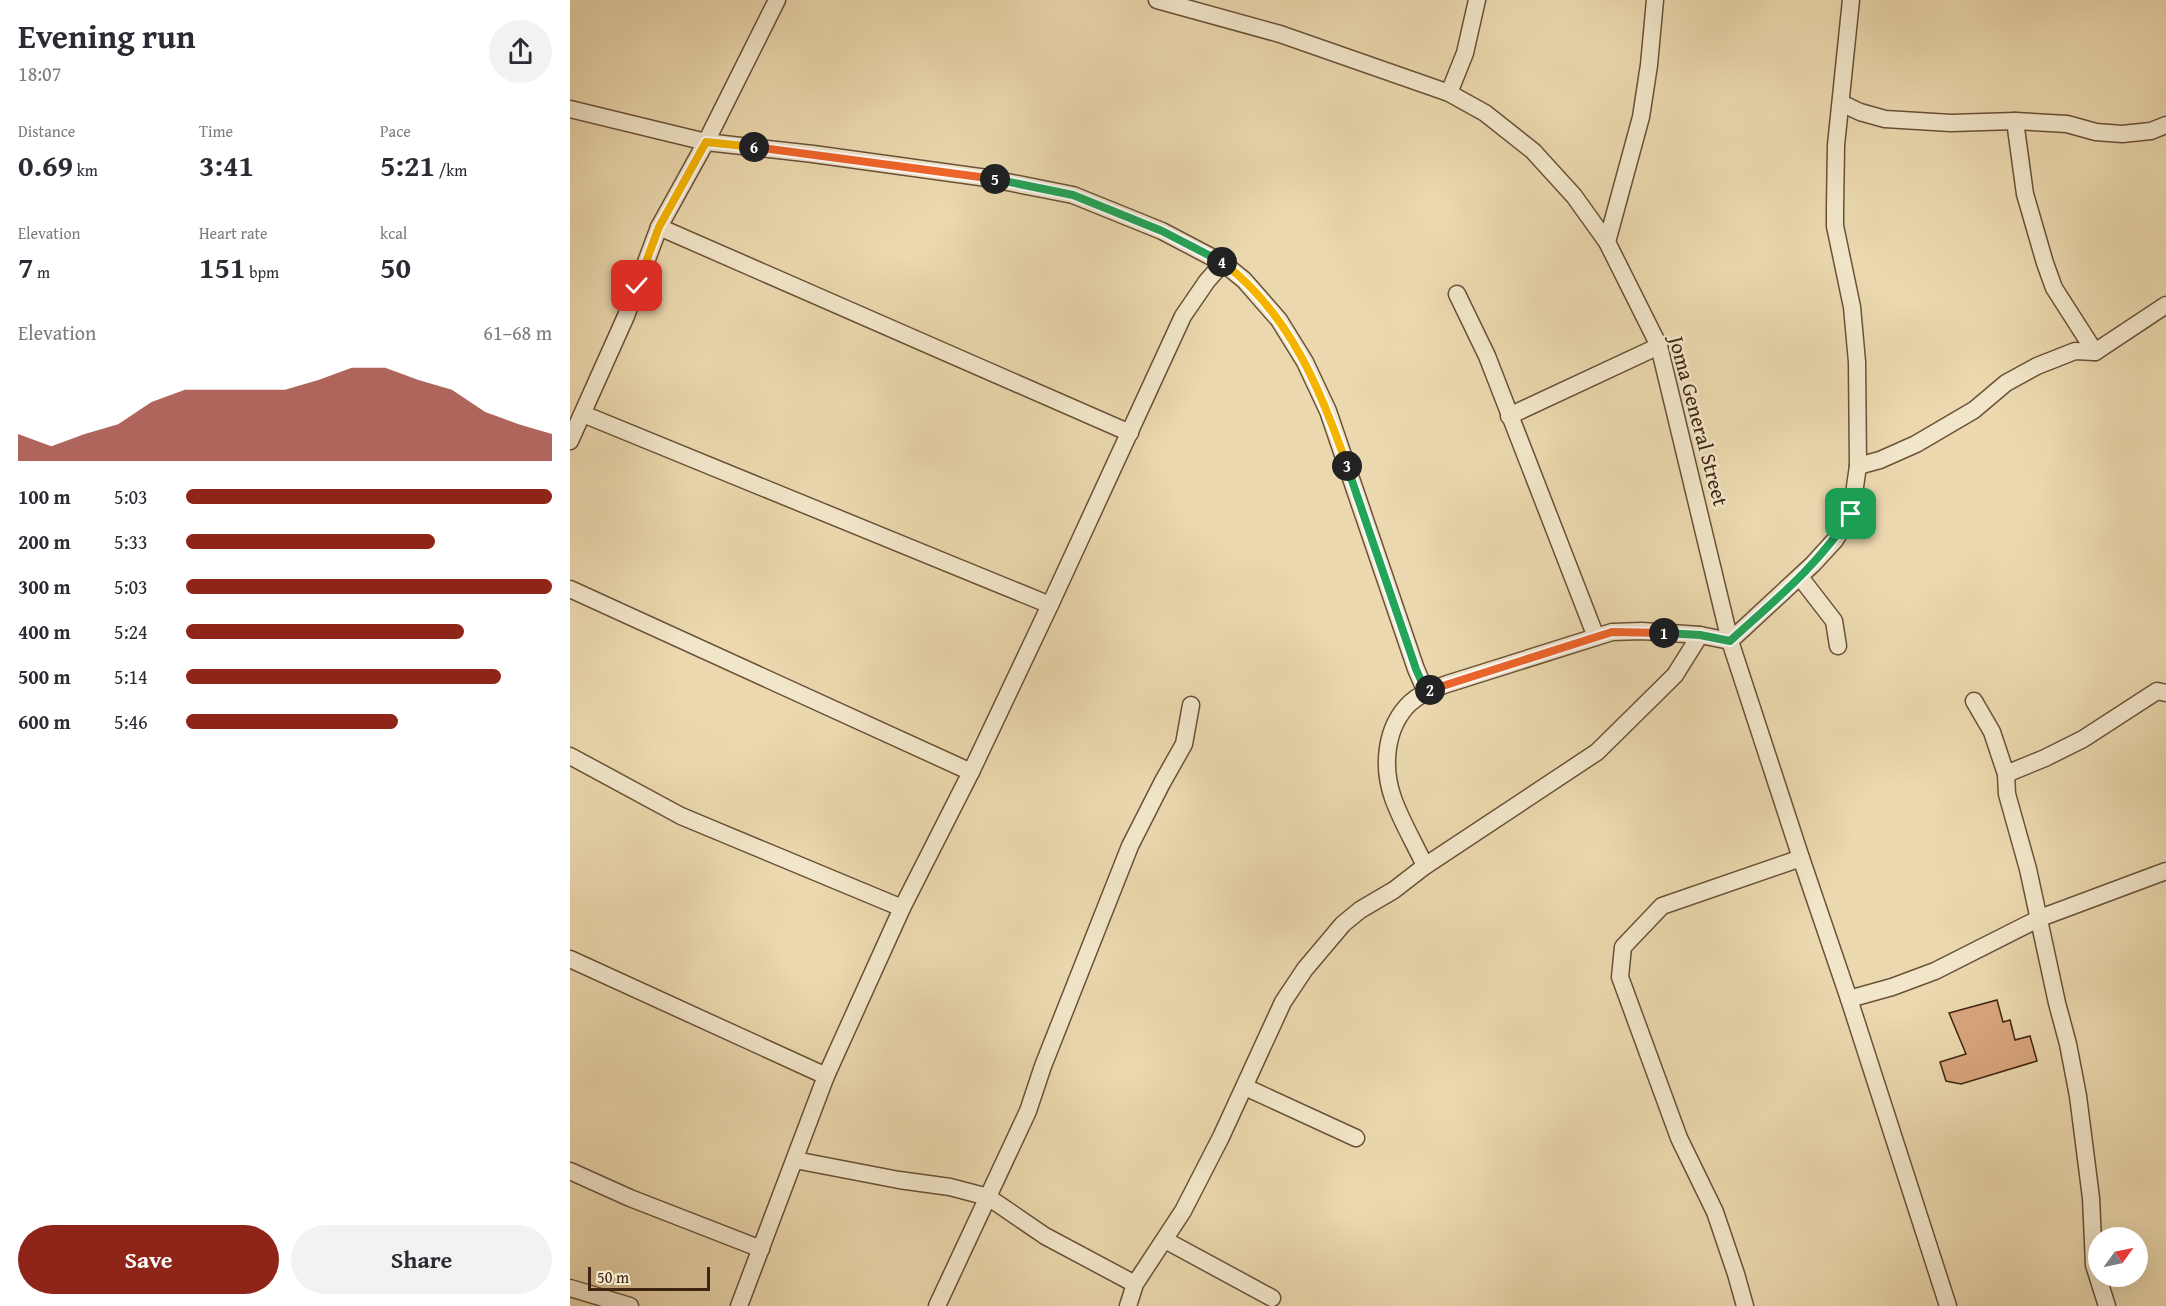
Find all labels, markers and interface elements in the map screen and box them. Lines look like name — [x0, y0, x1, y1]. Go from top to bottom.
text: Evening run — [18, 12, 195, 60]
button: share — [489, 20, 552, 83]
text: 18:07 — [18, 59, 61, 88]
text: Distance — [18, 119, 75, 143]
text: Time — [199, 119, 233, 143]
text: Pace — [380, 119, 411, 143]
pin: 6 — [739, 132, 769, 162]
text: 6 — [750, 135, 758, 159]
text: 0.69 — [18, 143, 73, 187]
text: 3:41 — [199, 143, 254, 187]
text: 5:21 — [380, 143, 435, 187]
text: km — [73, 158, 98, 182]
text: /km — [435, 158, 467, 182]
pin: 5 — [980, 164, 1010, 194]
text: 5 — [991, 167, 999, 191]
text: Elevation — [18, 221, 81, 245]
text: Heart rate — [199, 221, 268, 245]
text: kcal — [380, 221, 407, 245]
text: 7 — [18, 245, 34, 289]
text: 151 — [199, 245, 246, 289]
text: 50 — [380, 245, 411, 289]
pin: 4 — [1207, 247, 1237, 277]
text: 4 — [1218, 250, 1226, 274]
text: m — [34, 260, 50, 284]
text: bpm — [246, 260, 279, 284]
pin — [611, 260, 662, 311]
icon: check — [620, 269, 653, 302]
text: Elevation — [18, 318, 96, 347]
text: 61–68 m — [483, 318, 552, 347]
street label: Joma General Street — [1661, 330, 1737, 510]
pin: 3 — [1332, 451, 1362, 481]
text: 3 — [1343, 454, 1351, 478]
text: 100 m — [18, 482, 71, 511]
text: 5:03 — [114, 482, 148, 511]
pin — [1825, 488, 1876, 539]
icon: arrive — [1834, 497, 1867, 530]
text: 200 m — [18, 527, 71, 556]
text: 5:33 — [114, 527, 148, 556]
text: 300 m — [18, 572, 71, 601]
text: 5:03 — [114, 572, 148, 601]
text: 400 m — [18, 617, 71, 646]
text: 5:24 — [114, 617, 148, 646]
pin: 1 — [1649, 618, 1679, 648]
text: 1 — [1660, 621, 1668, 645]
text: 500 m — [18, 662, 71, 691]
text: 5:14 — [114, 662, 148, 691]
pin: 2 — [1415, 675, 1445, 705]
text: 2 — [1426, 678, 1434, 702]
text: 600 m — [18, 707, 71, 736]
text: 5:46 — [114, 707, 148, 736]
button: Save — [18, 1225, 279, 1294]
button: Share — [291, 1225, 552, 1294]
north arrow — [2088, 1227, 2148, 1287]
map controls — [2088, 1227, 2148, 1287]
scale bar — [588, 1264, 710, 1292]
text: 50 m — [597, 1265, 629, 1289]

